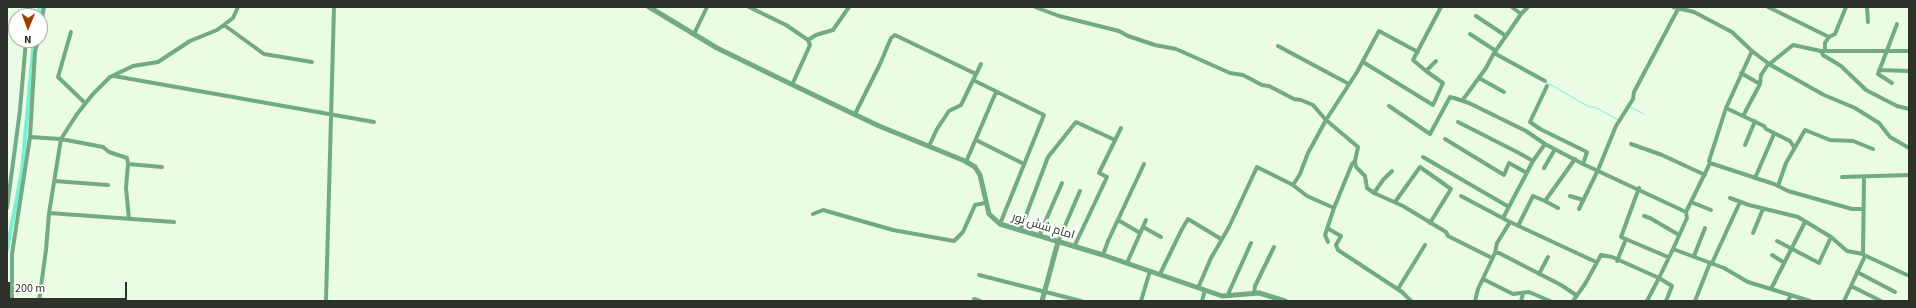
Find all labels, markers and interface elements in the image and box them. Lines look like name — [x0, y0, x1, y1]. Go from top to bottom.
north arrow — [8, 8, 48, 48]
text: N — [24, 32, 32, 47]
street label: امام شش نور — [1010, 211, 1076, 243]
scale bar — [10, 274, 129, 300]
text: 200 m — [15, 280, 45, 297]

